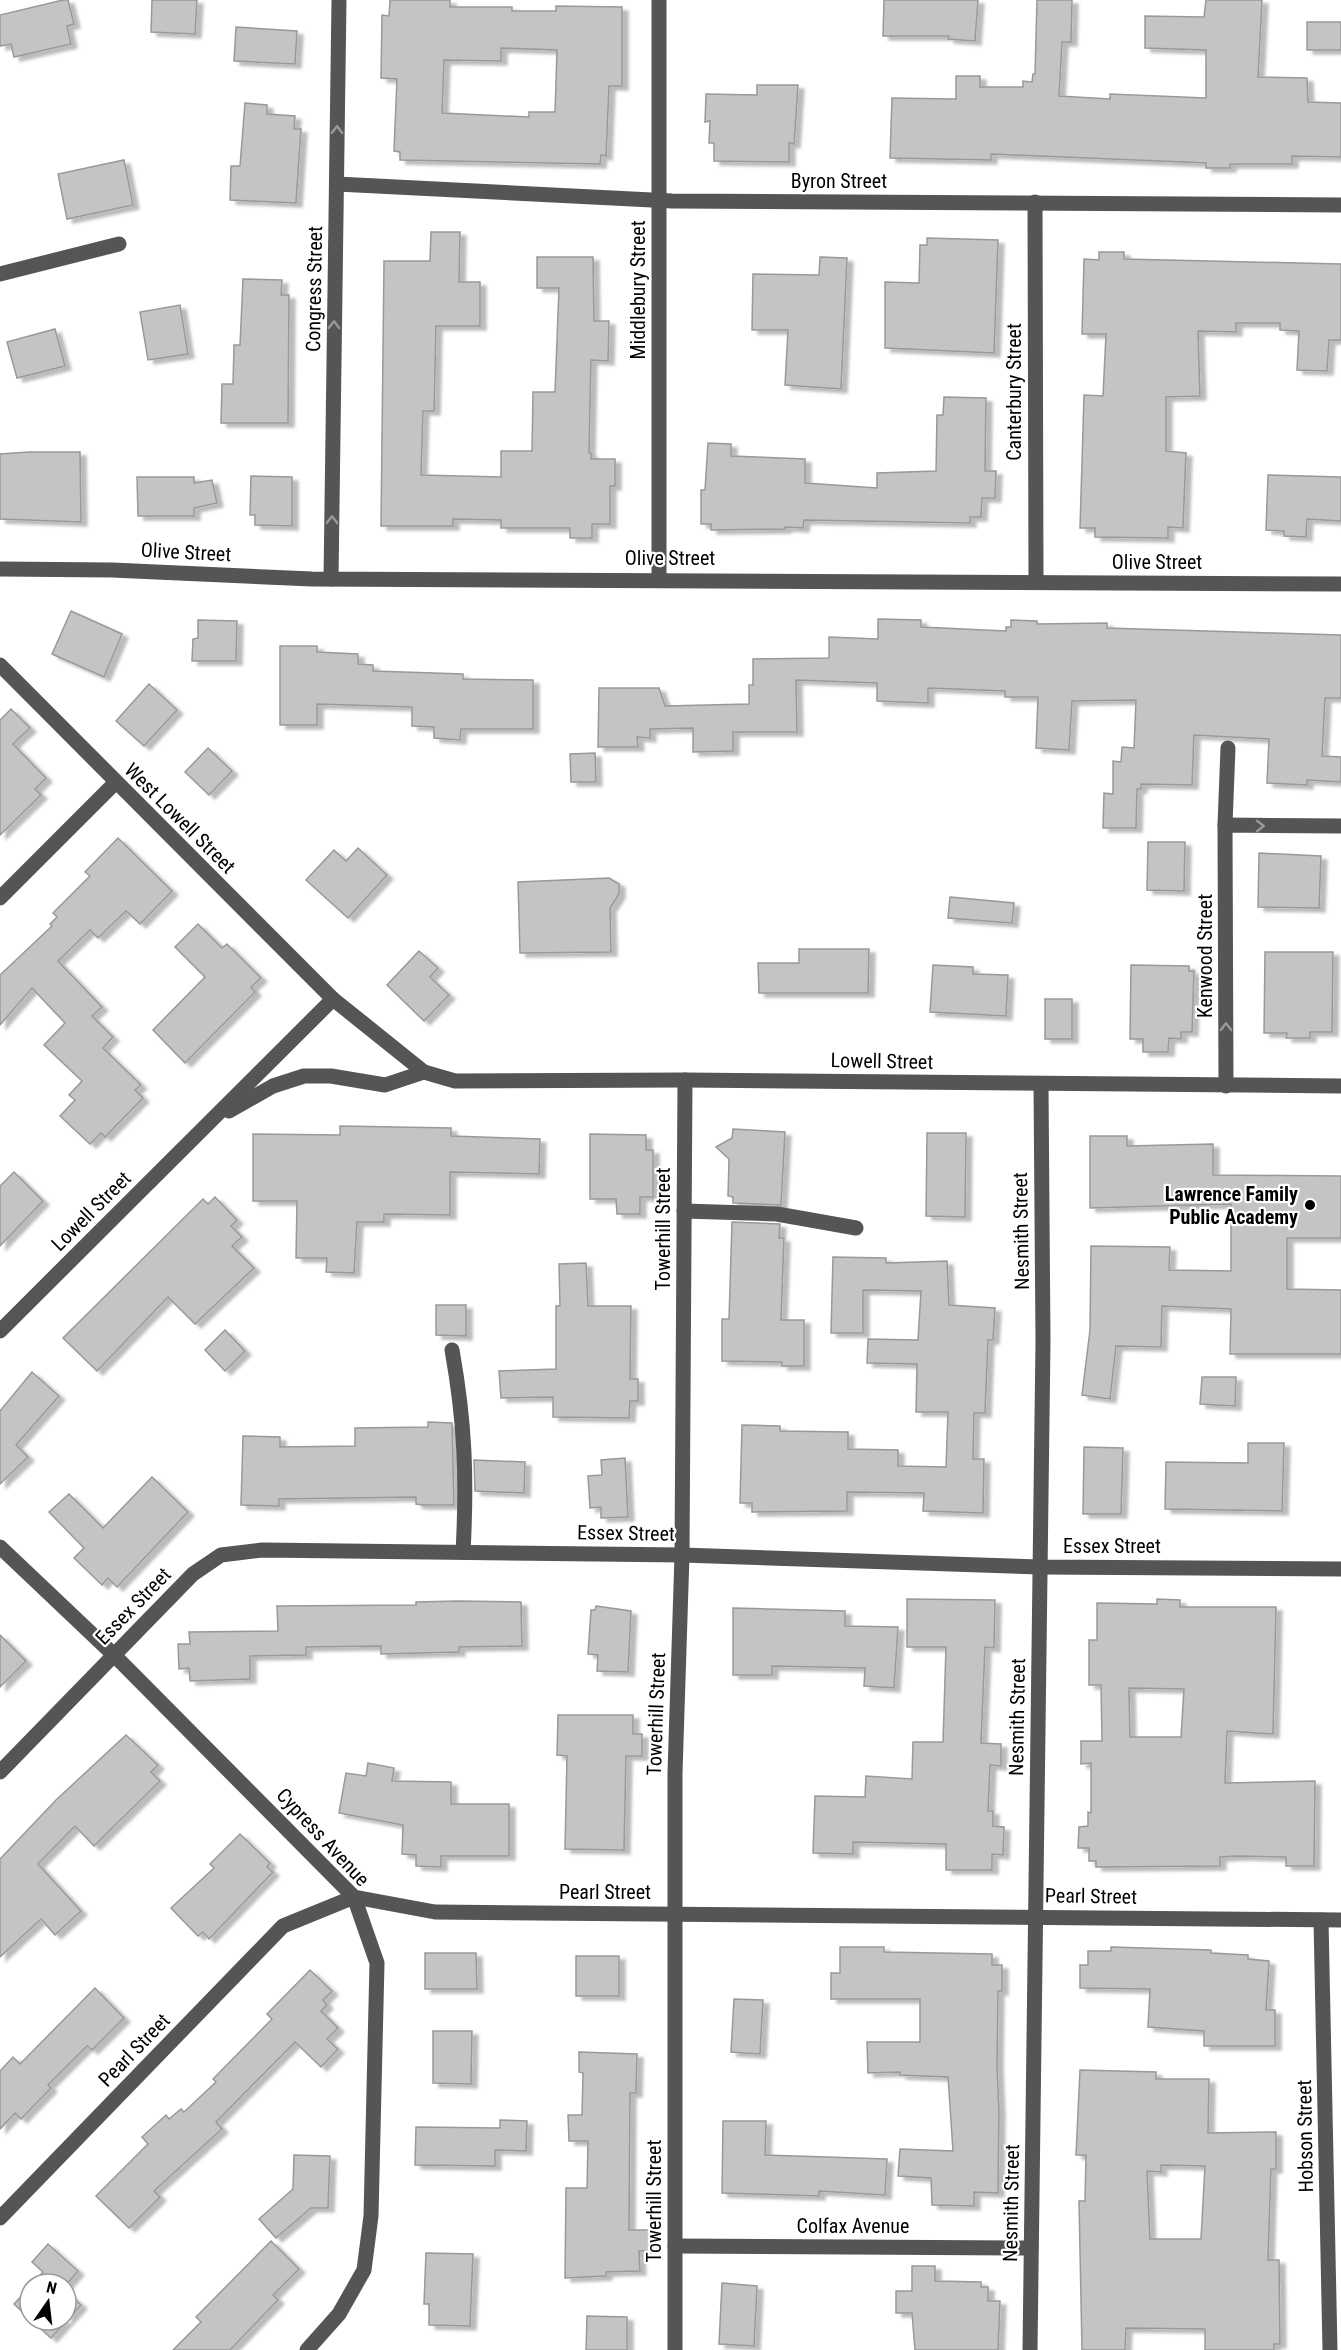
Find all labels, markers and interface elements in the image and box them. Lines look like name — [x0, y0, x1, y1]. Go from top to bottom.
one-way arrow — [331, 126, 344, 135]
street label: Byron Street — [791, 169, 887, 193]
street label: Middlebury Street — [626, 220, 650, 360]
street label: Congress Street — [301, 226, 327, 352]
one-way arrow — [328, 321, 340, 330]
street label: Canterbury Street — [1002, 323, 1026, 461]
one-way arrow — [325, 516, 338, 525]
street label: Olive Street — [140, 538, 232, 566]
street label: Olive Street — [625, 546, 715, 570]
street label: Olive Street — [1112, 550, 1202, 574]
street label: West Lowell Street — [120, 758, 240, 878]
one-way arrow — [1256, 820, 1265, 832]
street label: Kenwood Street — [1193, 894, 1217, 1018]
one-way arrow — [1220, 1023, 1232, 1032]
street label: Lowell Street — [831, 1048, 934, 1074]
street label: Lowell Street — [46, 1166, 136, 1256]
street label: Towerhill Street — [651, 1168, 675, 1290]
street label: Nesmith Street — [1008, 1172, 1034, 1290]
place label: Lawrence Family Public Academy — [1165, 1182, 1298, 1229]
marker: Lawrence Family Public Academy — [1303, 1198, 1317, 1212]
street label: Essex Street — [577, 1520, 675, 1546]
street label: Essex Street — [1063, 1534, 1161, 1558]
street label: Essex Street — [90, 1562, 176, 1650]
street label: Towerhill Street — [642, 1652, 670, 1776]
street label: Nesmith Street — [1004, 1658, 1030, 1776]
street label: Cypress Avenue — [272, 1783, 374, 1891]
street label: Pearl Street — [559, 1880, 651, 1904]
street label: Pearl Street — [1045, 1883, 1137, 1909]
street label: Pearl Street — [93, 2009, 175, 2091]
street label: Hobson Street — [1292, 2079, 1318, 2193]
street label: Towerhill Street — [642, 2140, 666, 2262]
street label: Nesmith Street — [998, 2144, 1024, 2262]
street label: Colfax Avenue — [797, 2214, 909, 2238]
north arrow — [18, 2272, 78, 2332]
text: N — [44, 2278, 59, 2298]

